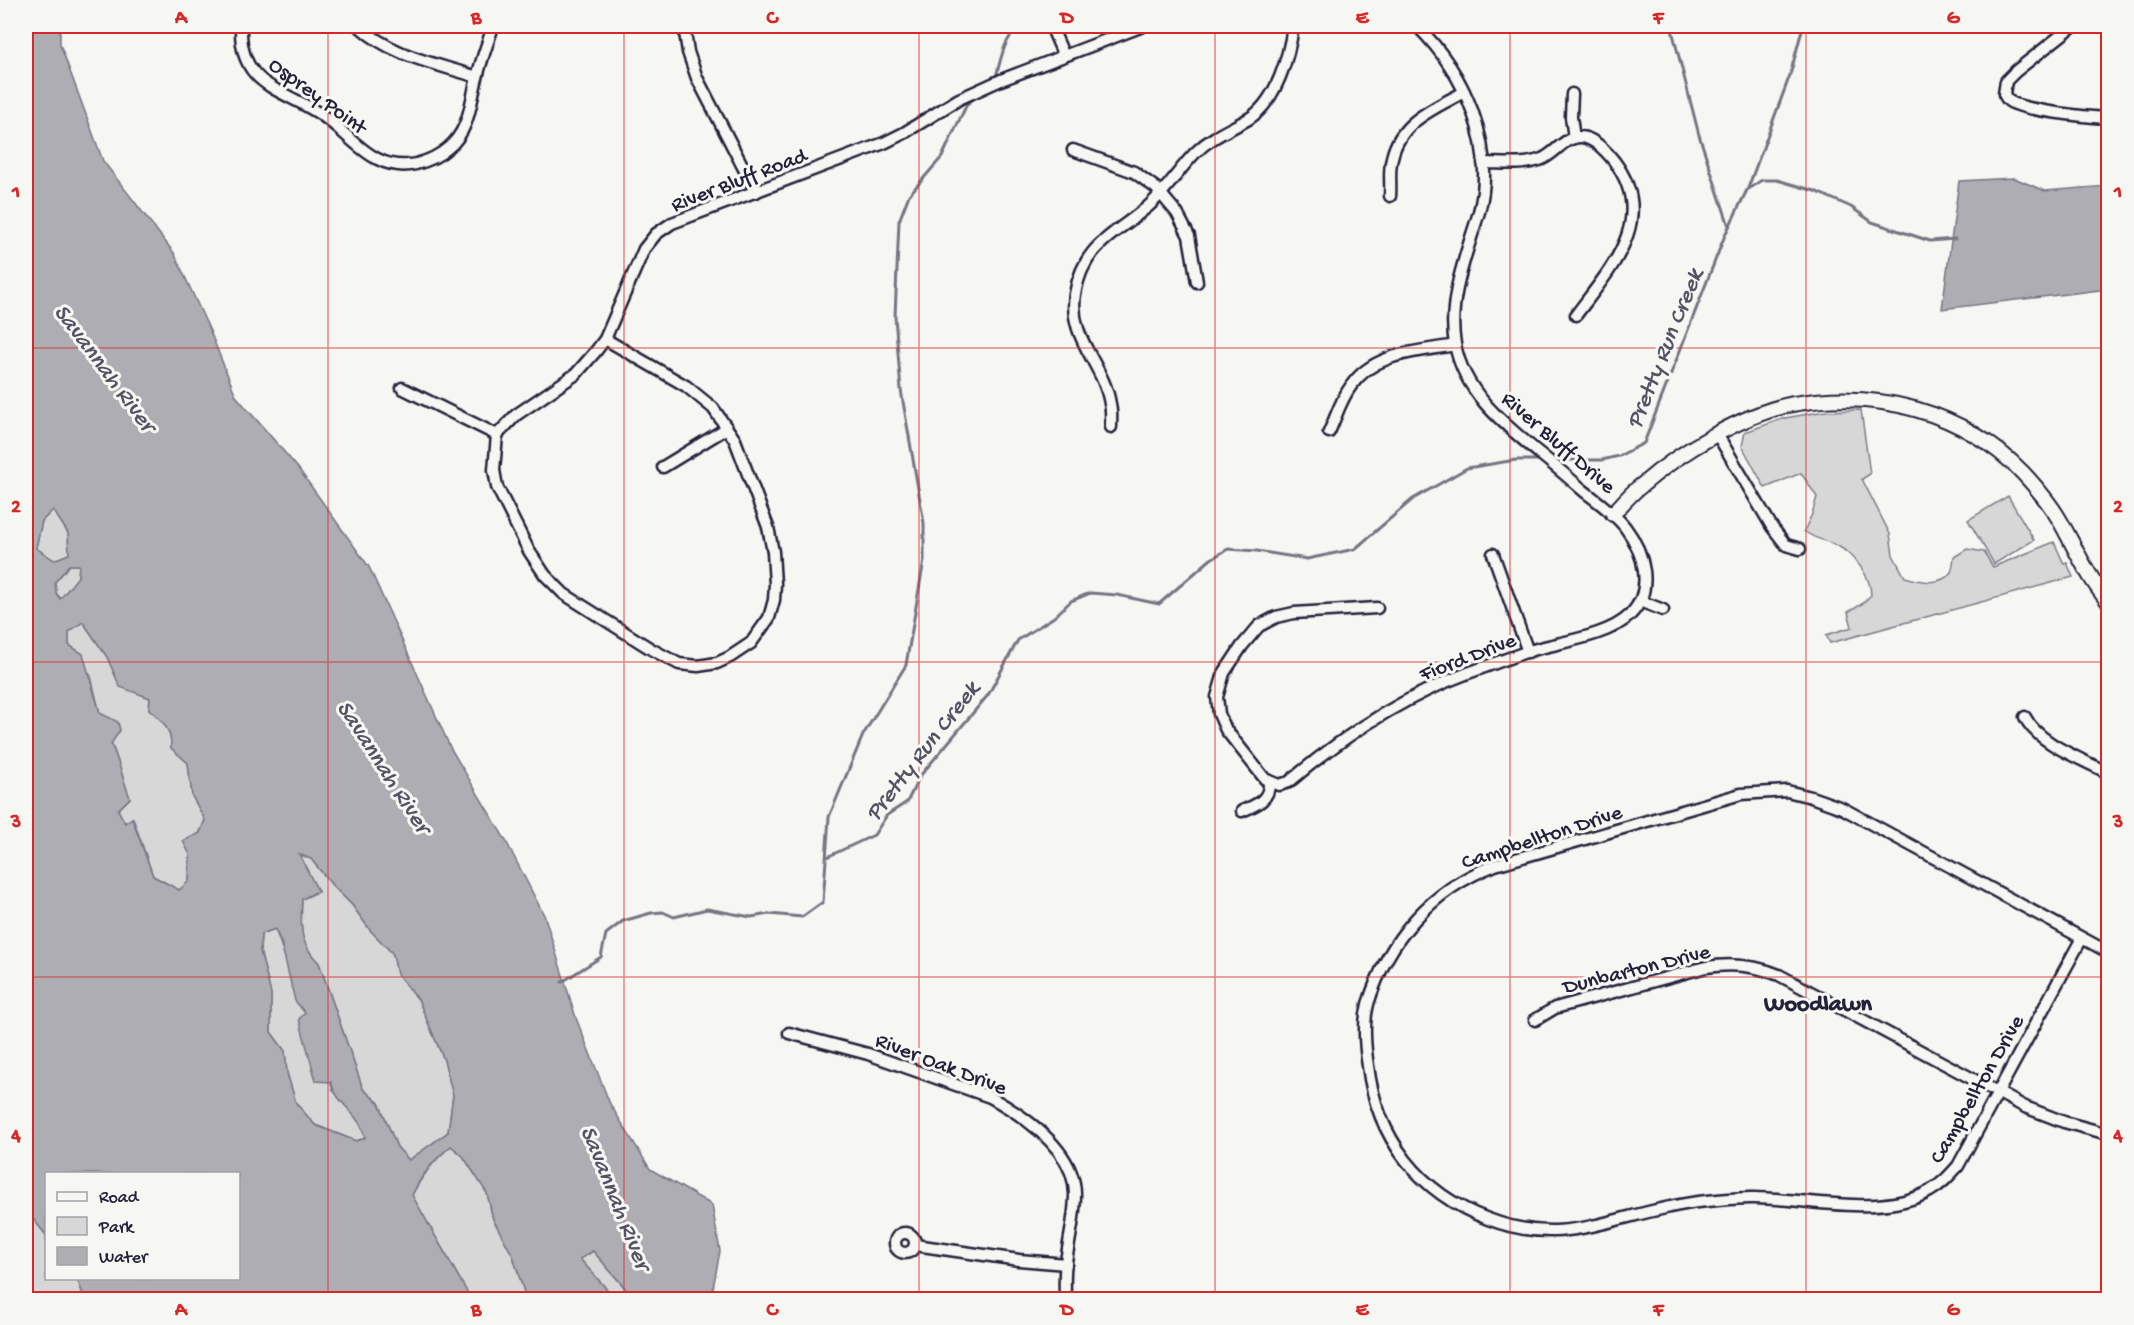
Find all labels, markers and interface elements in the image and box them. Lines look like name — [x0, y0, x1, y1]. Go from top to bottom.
text: A — [174, 8, 189, 31]
text: B — [470, 8, 482, 31]
text: C — [766, 8, 780, 31]
text: D — [1058, 8, 1074, 31]
text: E — [1356, 8, 1370, 31]
text: F — [1652, 8, 1665, 31]
text: G — [1947, 8, 1961, 31]
street label: Osprey Point — [262, 53, 372, 143]
street label: River Bluff Road — [668, 143, 813, 220]
text: 1 — [11, 182, 20, 205]
text: 1 — [2113, 182, 2122, 205]
water label: Pretty Run Creek — [1621, 263, 1712, 433]
water label: Savannah River — [46, 300, 163, 442]
street label: River Bluff Drive — [1495, 387, 1621, 501]
text: 2 — [11, 497, 21, 520]
text: 2 — [2113, 497, 2123, 520]
street label: Fiord Drive — [1416, 628, 1521, 689]
water label: Pretty Run Creek — [860, 675, 989, 828]
water label: Savannah River — [328, 696, 438, 843]
street label: Campbellton Drive — [1459, 800, 1626, 877]
text: 3 — [10, 812, 21, 835]
text: 3 — [2112, 812, 2123, 835]
street label: Dunbarton Drive — [1559, 940, 1714, 1002]
district label: Woodlawn — [1763, 991, 1873, 1020]
street label: Campbellton Drive — [1925, 1011, 2032, 1169]
street label: River Oak Drive — [871, 1029, 1011, 1103]
water label: Savannah River — [572, 1122, 657, 1279]
text: 4 — [10, 1126, 21, 1149]
text: 4 — [2112, 1126, 2123, 1149]
legend — [45, 1172, 240, 1280]
text: Road — [99, 1188, 140, 1209]
text: Park — [98, 1218, 135, 1239]
text: Water — [99, 1248, 149, 1269]
text: A — [174, 1300, 189, 1323]
text: B — [470, 1300, 482, 1323]
text: C — [766, 1300, 780, 1323]
text: D — [1058, 1300, 1074, 1323]
text: E — [1356, 1300, 1370, 1323]
text: F — [1652, 1300, 1665, 1323]
text: G — [1947, 1300, 1961, 1323]

